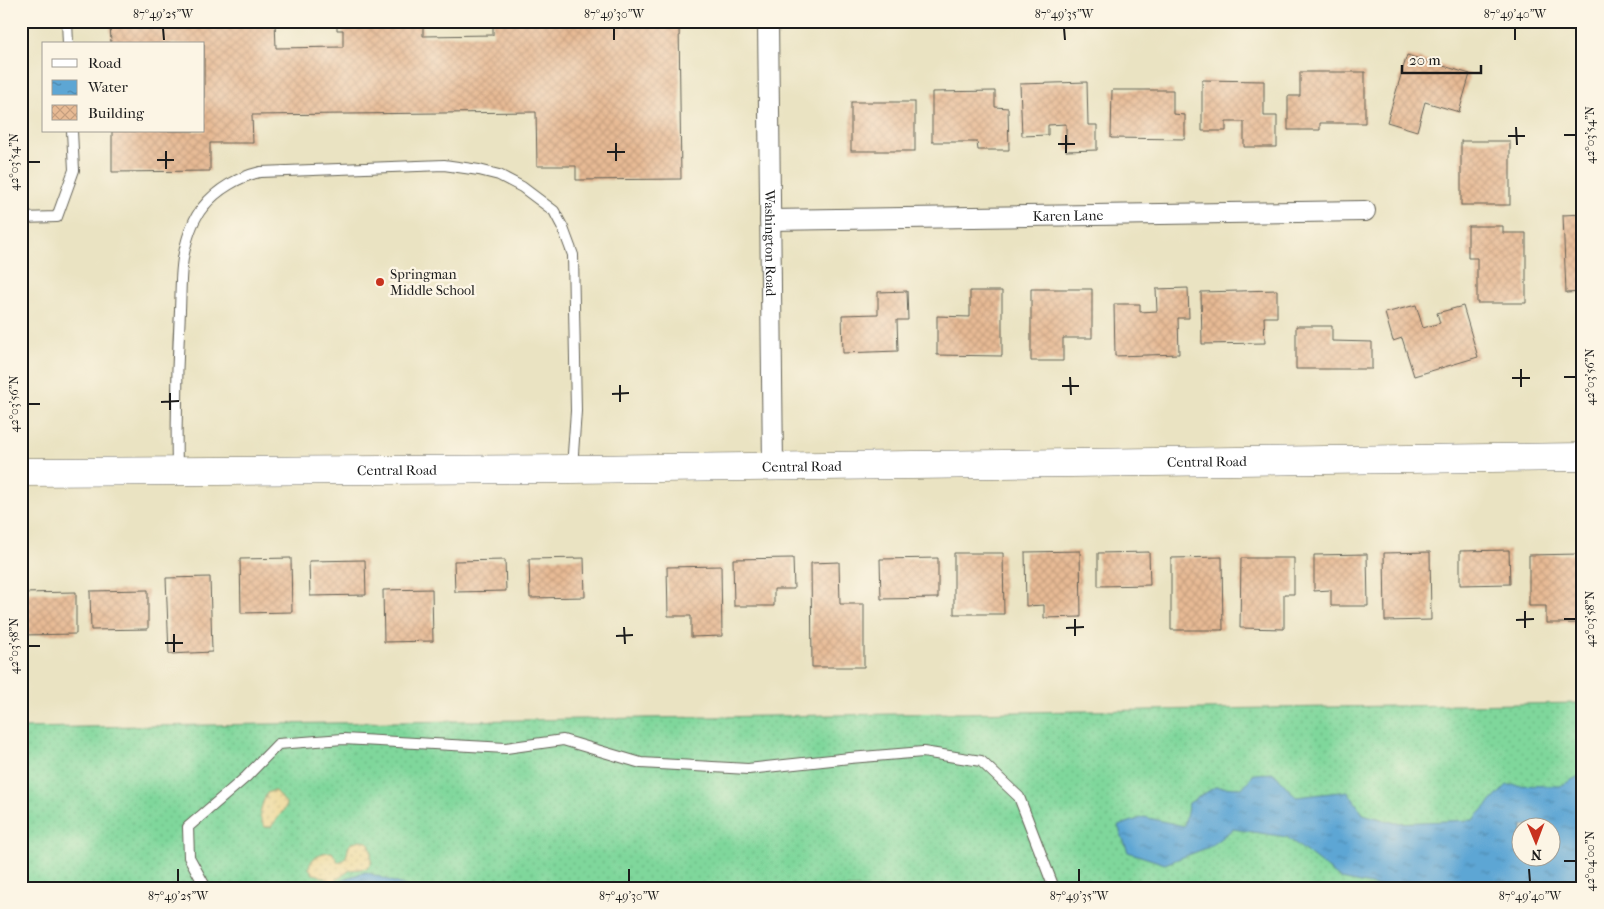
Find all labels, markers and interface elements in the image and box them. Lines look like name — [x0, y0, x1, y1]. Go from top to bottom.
text: 87°49'25"W — [133, 7, 194, 21]
text: 87°49'30"W — [584, 7, 645, 21]
text: 87°49'35"W — [1035, 7, 1095, 21]
text: 87°49'40"W — [1484, 7, 1547, 21]
legend — [42, 42, 205, 132]
scale bar — [1402, 42, 1480, 74]
text: 20 m — [1409, 51, 1441, 69]
text: Road — [88, 54, 122, 72]
text: Water — [87, 78, 128, 96]
text: Building — [88, 104, 145, 122]
text: 42°03'54"N — [1583, 106, 1597, 164]
text: 42°03'54"N — [7, 133, 21, 191]
street label: Washington Road — [761, 189, 779, 297]
street label: Karen Lane — [1032, 207, 1104, 225]
place label: Springman Middle School — [390, 266, 475, 299]
marker: Springman Middle School — [374, 276, 386, 288]
text: 42°03'56"N — [1583, 348, 1597, 406]
text: 42°03'56"N — [7, 375, 21, 433]
street label: Central Road — [1167, 453, 1247, 471]
street label: Central Road — [762, 458, 842, 476]
street label: Central Road — [357, 462, 437, 479]
text: 42°03'58"N — [1583, 591, 1597, 647]
text: 42°03'58"N — [7, 618, 21, 674]
north arrow — [1512, 816, 1562, 866]
text: 42°04'00"N — [1583, 831, 1597, 891]
text: N — [1530, 846, 1542, 863]
text: 87°49'25"W — [148, 889, 209, 903]
text: 87°49'30"W — [599, 889, 660, 903]
text: 87°49'35"W — [1050, 889, 1110, 903]
text: 87°49'40"W — [1499, 889, 1562, 903]

